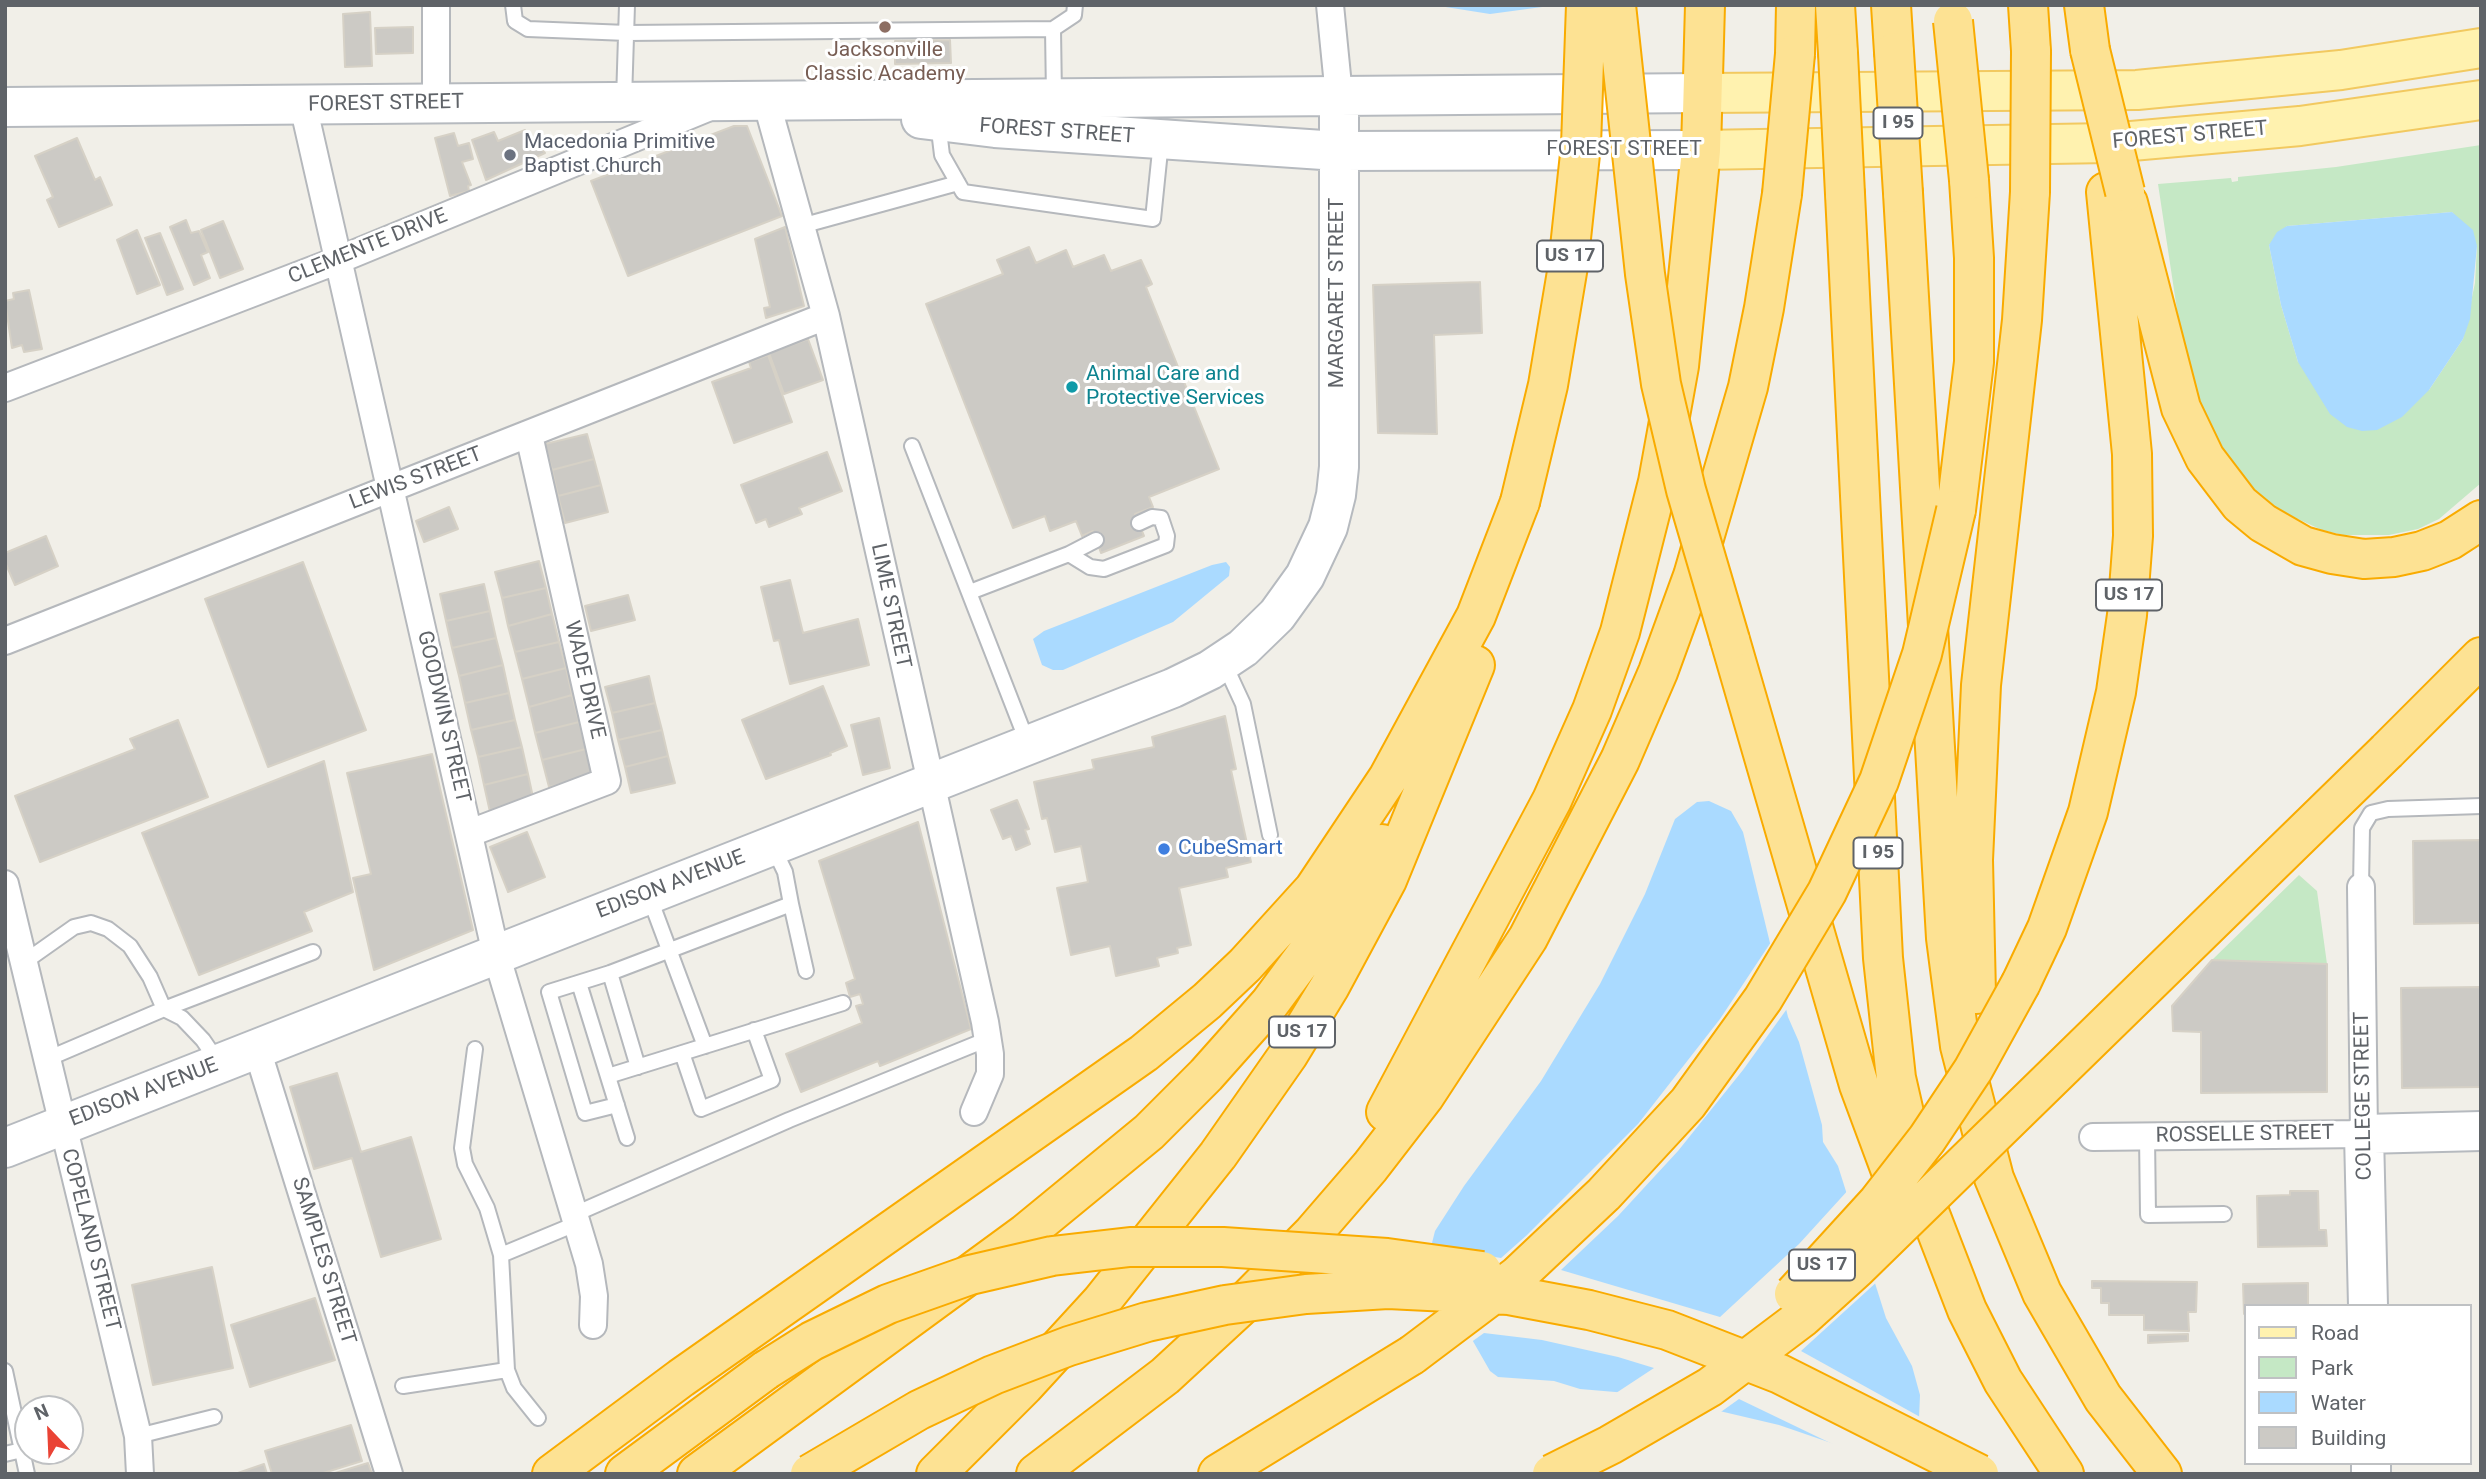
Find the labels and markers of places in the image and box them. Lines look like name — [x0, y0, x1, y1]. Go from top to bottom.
marker: Jacksonville Classic Academy — [877, 19, 893, 35]
place label: Jacksonville Classic Academy — [805, 38, 965, 88]
place label: Macedonia Primitive Baptist Church — [524, 130, 715, 180]
marker: Macedonia Primitive Baptist Church — [502, 147, 518, 163]
place label: Animal Care and Protective Services — [1086, 362, 1265, 412]
marker: Animal Care and Protective Services — [1064, 379, 1080, 395]
place label: CubeSmart — [1178, 836, 1283, 862]
marker: CubeSmart — [1156, 841, 1172, 857]

